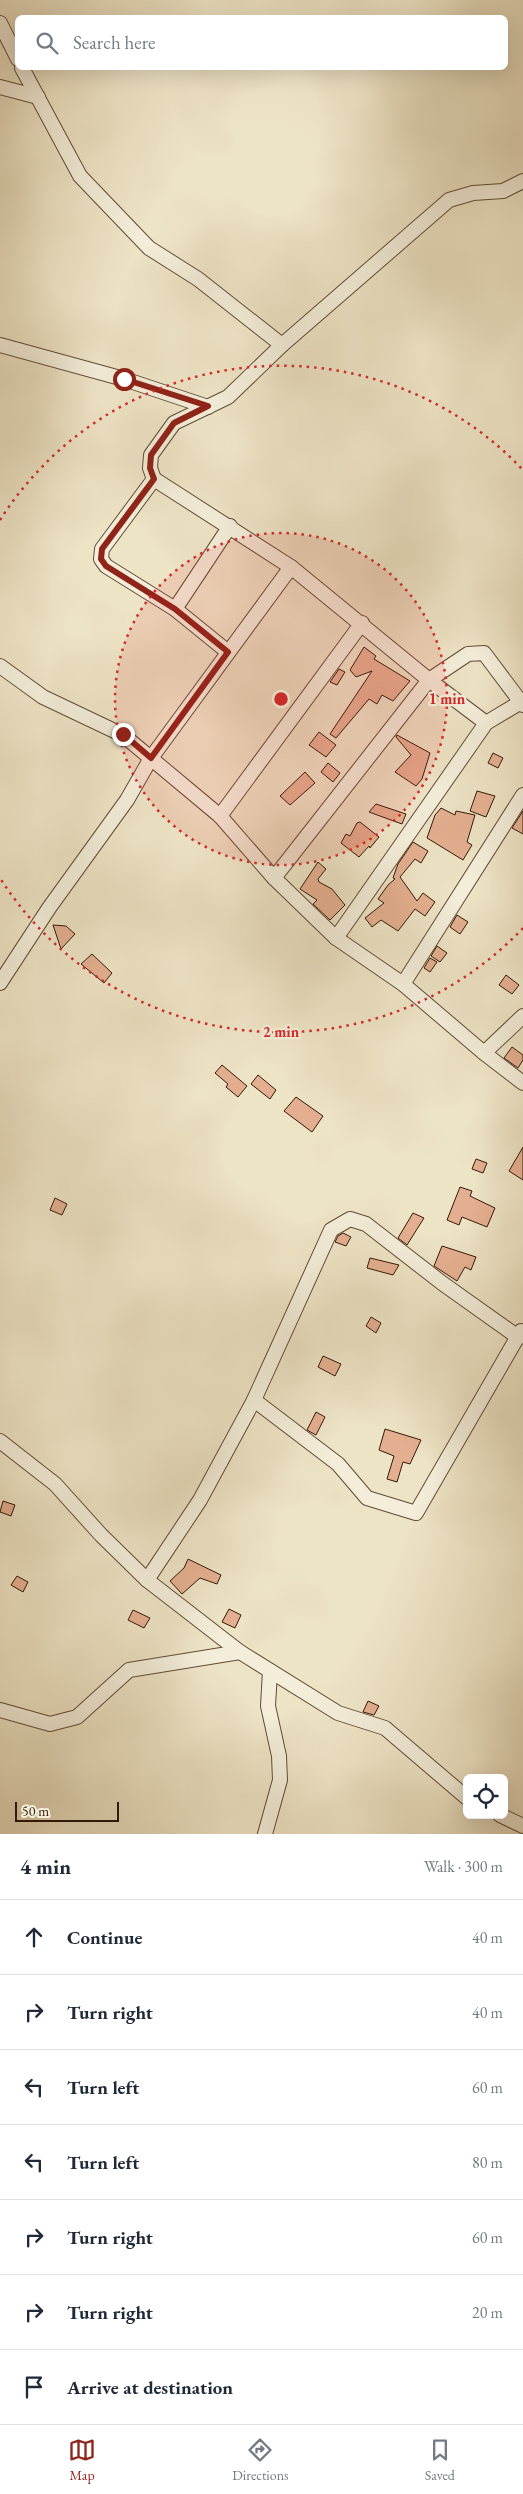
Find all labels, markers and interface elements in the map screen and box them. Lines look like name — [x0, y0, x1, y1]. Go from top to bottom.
search box — [15, 15, 508, 70]
icon: search — [33, 29, 61, 57]
text: Search here — [73, 30, 155, 55]
route start — [113, 368, 136, 391]
text: 1 min — [429, 689, 466, 708]
centre of rings — [272, 690, 290, 708]
route end — [112, 723, 135, 746]
text: 2 min — [263, 1022, 300, 1041]
map controls — [463, 1774, 508, 1819]
button: locate — [463, 1774, 508, 1819]
scale bar — [15, 1799, 119, 1822]
text: 50 m — [22, 1802, 49, 1820]
text: 4 min — [20, 1853, 71, 1880]
text: Walk · 300 m — [424, 1856, 503, 1877]
icon: ahead — [20, 1923, 48, 1951]
text: Continue — [67, 1925, 142, 1950]
text: 40 m — [472, 1927, 503, 1948]
icon: right — [20, 1998, 48, 2026]
text: Turn right — [67, 2000, 153, 2025]
text: 40 m — [472, 2002, 503, 2023]
icon: left — [20, 2073, 48, 2101]
text: Turn left — [67, 2075, 139, 2100]
text: 60 m — [472, 2077, 503, 2098]
icon: left — [20, 2148, 48, 2176]
text: Turn left — [67, 2150, 139, 2175]
text: 80 m — [472, 2152, 503, 2173]
icon: right — [20, 2223, 48, 2251]
text: Turn right — [67, 2225, 153, 2250]
text: 60 m — [472, 2227, 503, 2248]
icon: right — [20, 2298, 48, 2326]
text: Turn right — [67, 2300, 153, 2325]
text: 20 m — [472, 2302, 503, 2323]
icon: arrive — [20, 2373, 48, 2401]
text: Arrive at destination — [67, 2375, 233, 2400]
tab: Map — [68, 2436, 96, 2484]
tab: Directions — [232, 2436, 289, 2484]
tab: Saved — [425, 2436, 455, 2484]

